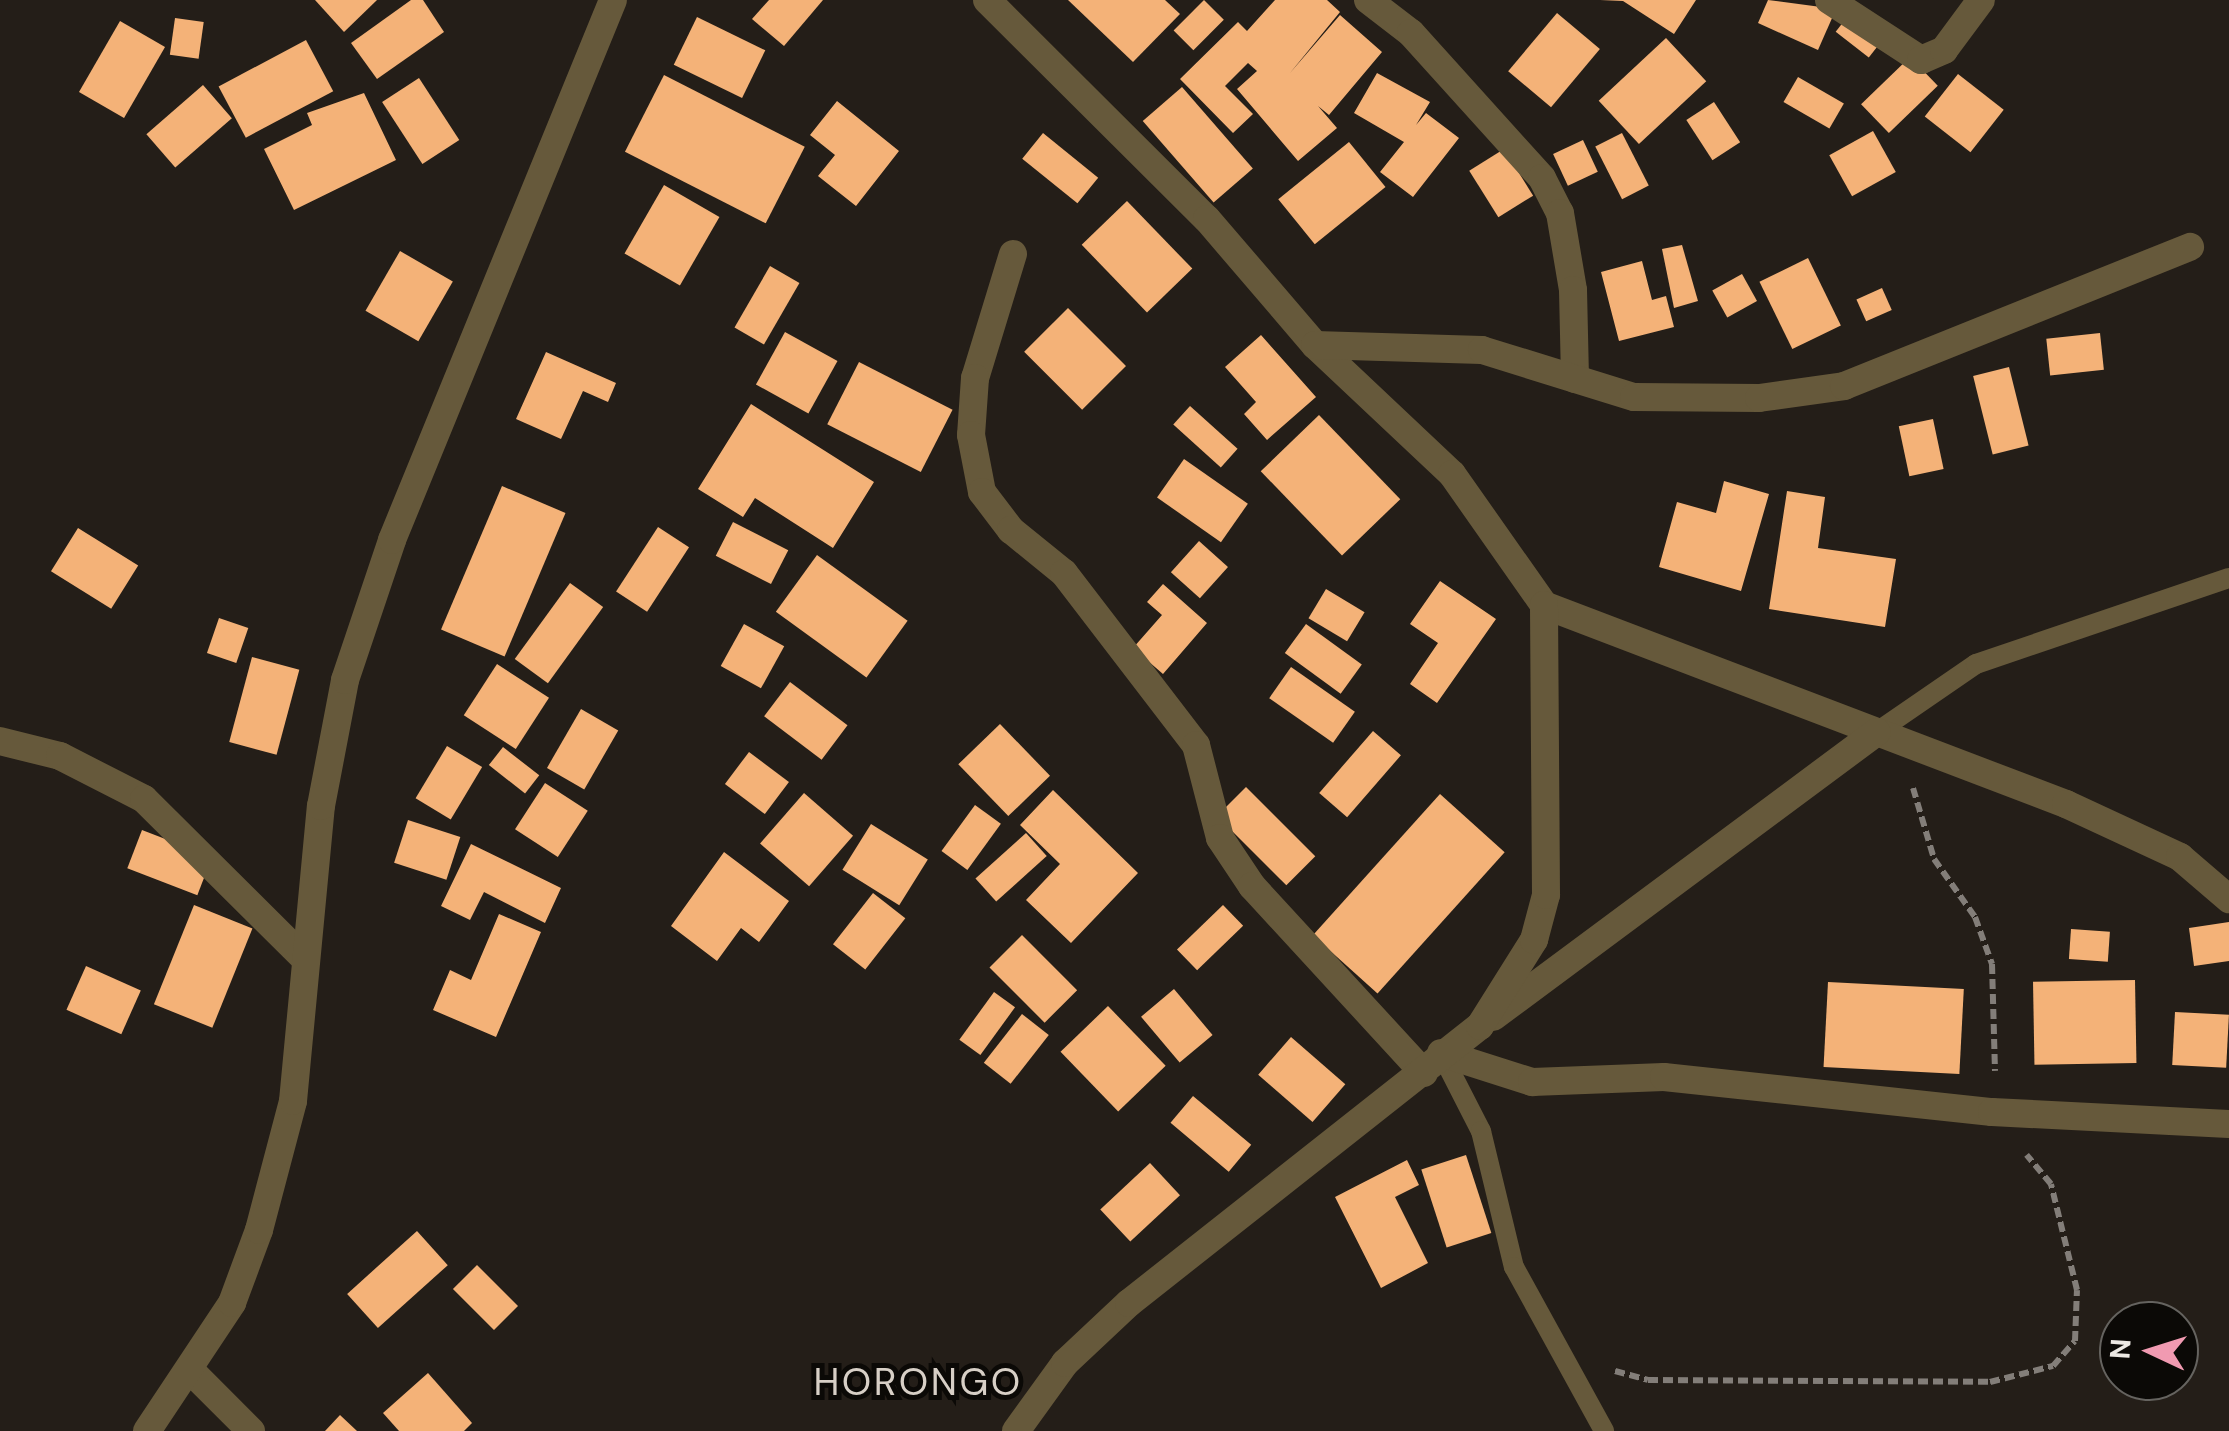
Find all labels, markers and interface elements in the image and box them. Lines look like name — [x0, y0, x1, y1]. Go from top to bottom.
north arrow — [2099, 1301, 2199, 1401]
text: N — [2101, 1338, 2140, 1360]
district label: HORONGO — [813, 1360, 1023, 1406]

